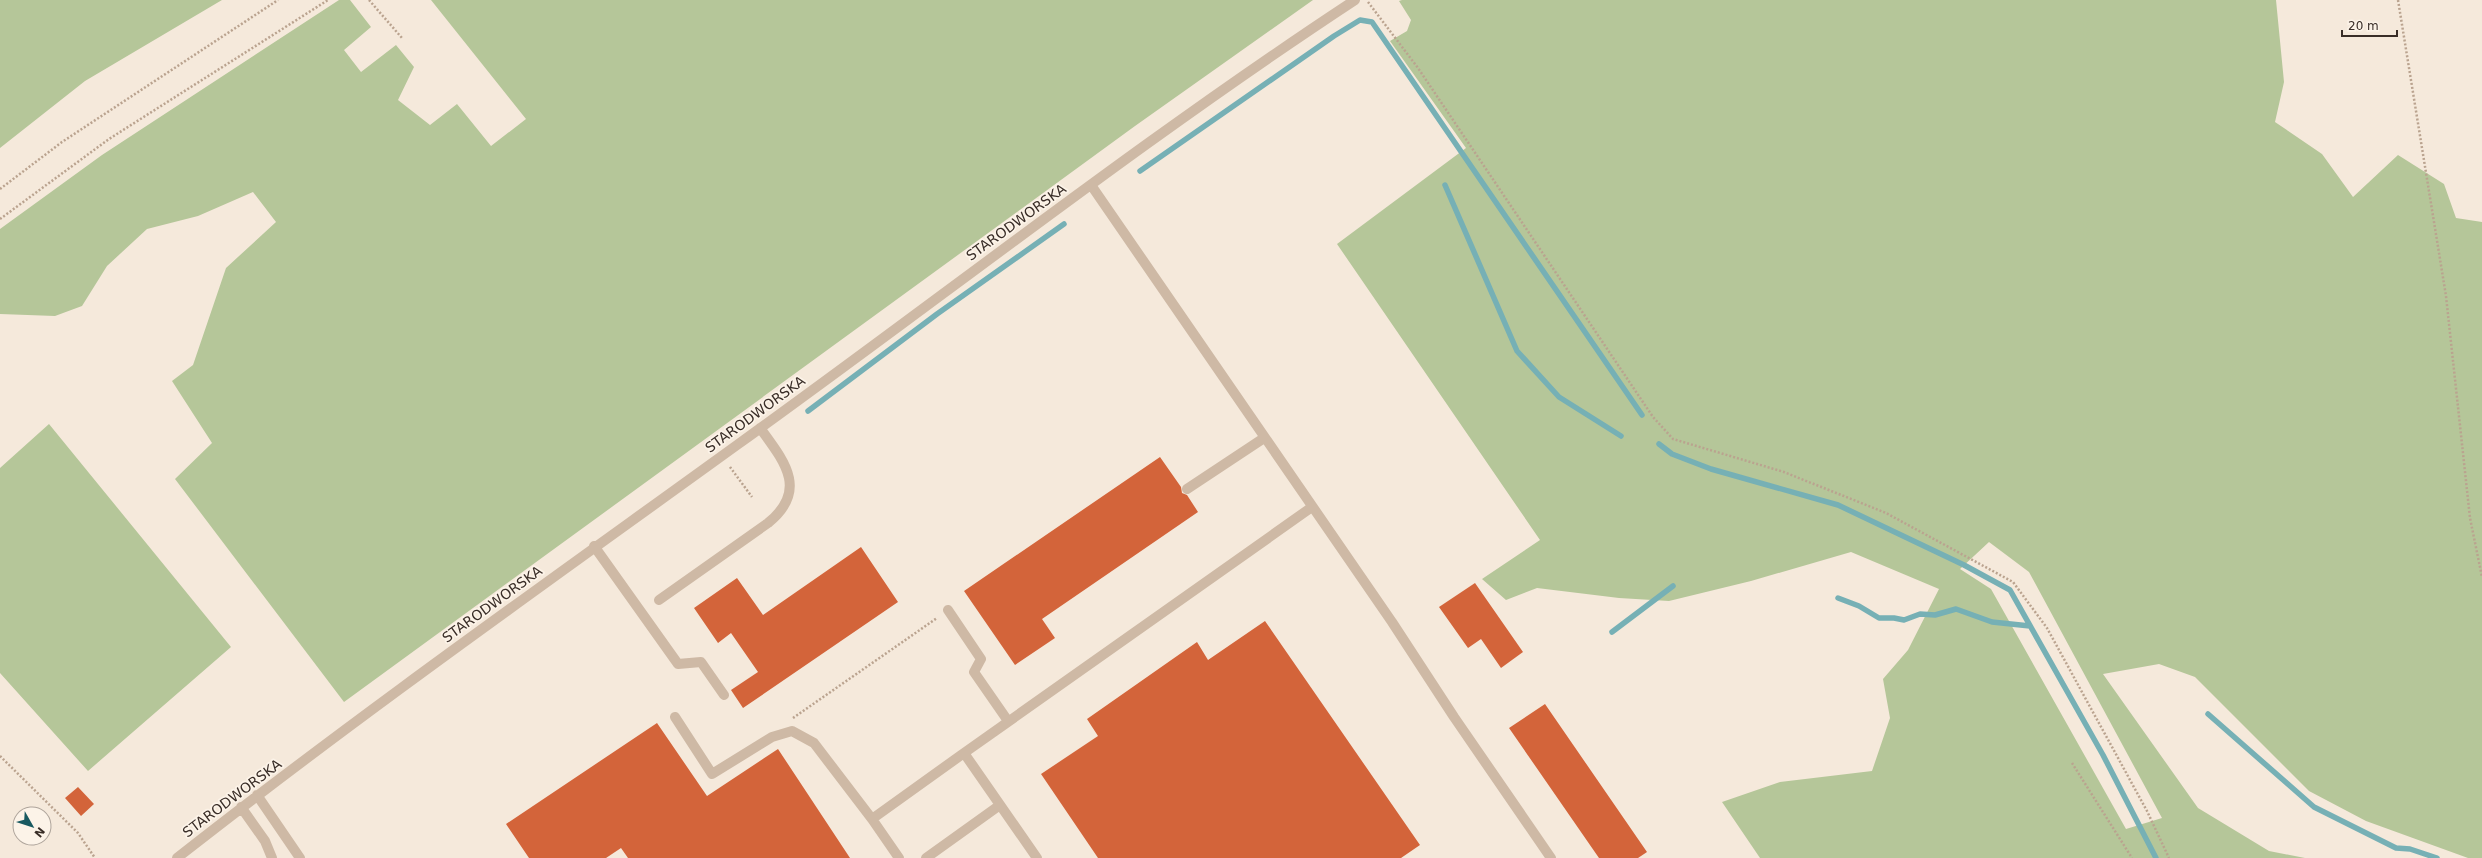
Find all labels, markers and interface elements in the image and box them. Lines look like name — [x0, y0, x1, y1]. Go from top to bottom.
scale bar — [2342, 12, 2397, 38]
text: 20 m — [2348, 19, 2379, 33]
street label: STARODWORSKA — [963, 180, 1069, 264]
street label: STARODWORSKA — [702, 372, 808, 456]
street label: STARODWORSKA — [439, 562, 545, 646]
street label: STARODWORSKA — [179, 755, 285, 840]
north arrow — [12, 806, 52, 846]
text: N — [31, 824, 47, 840]

